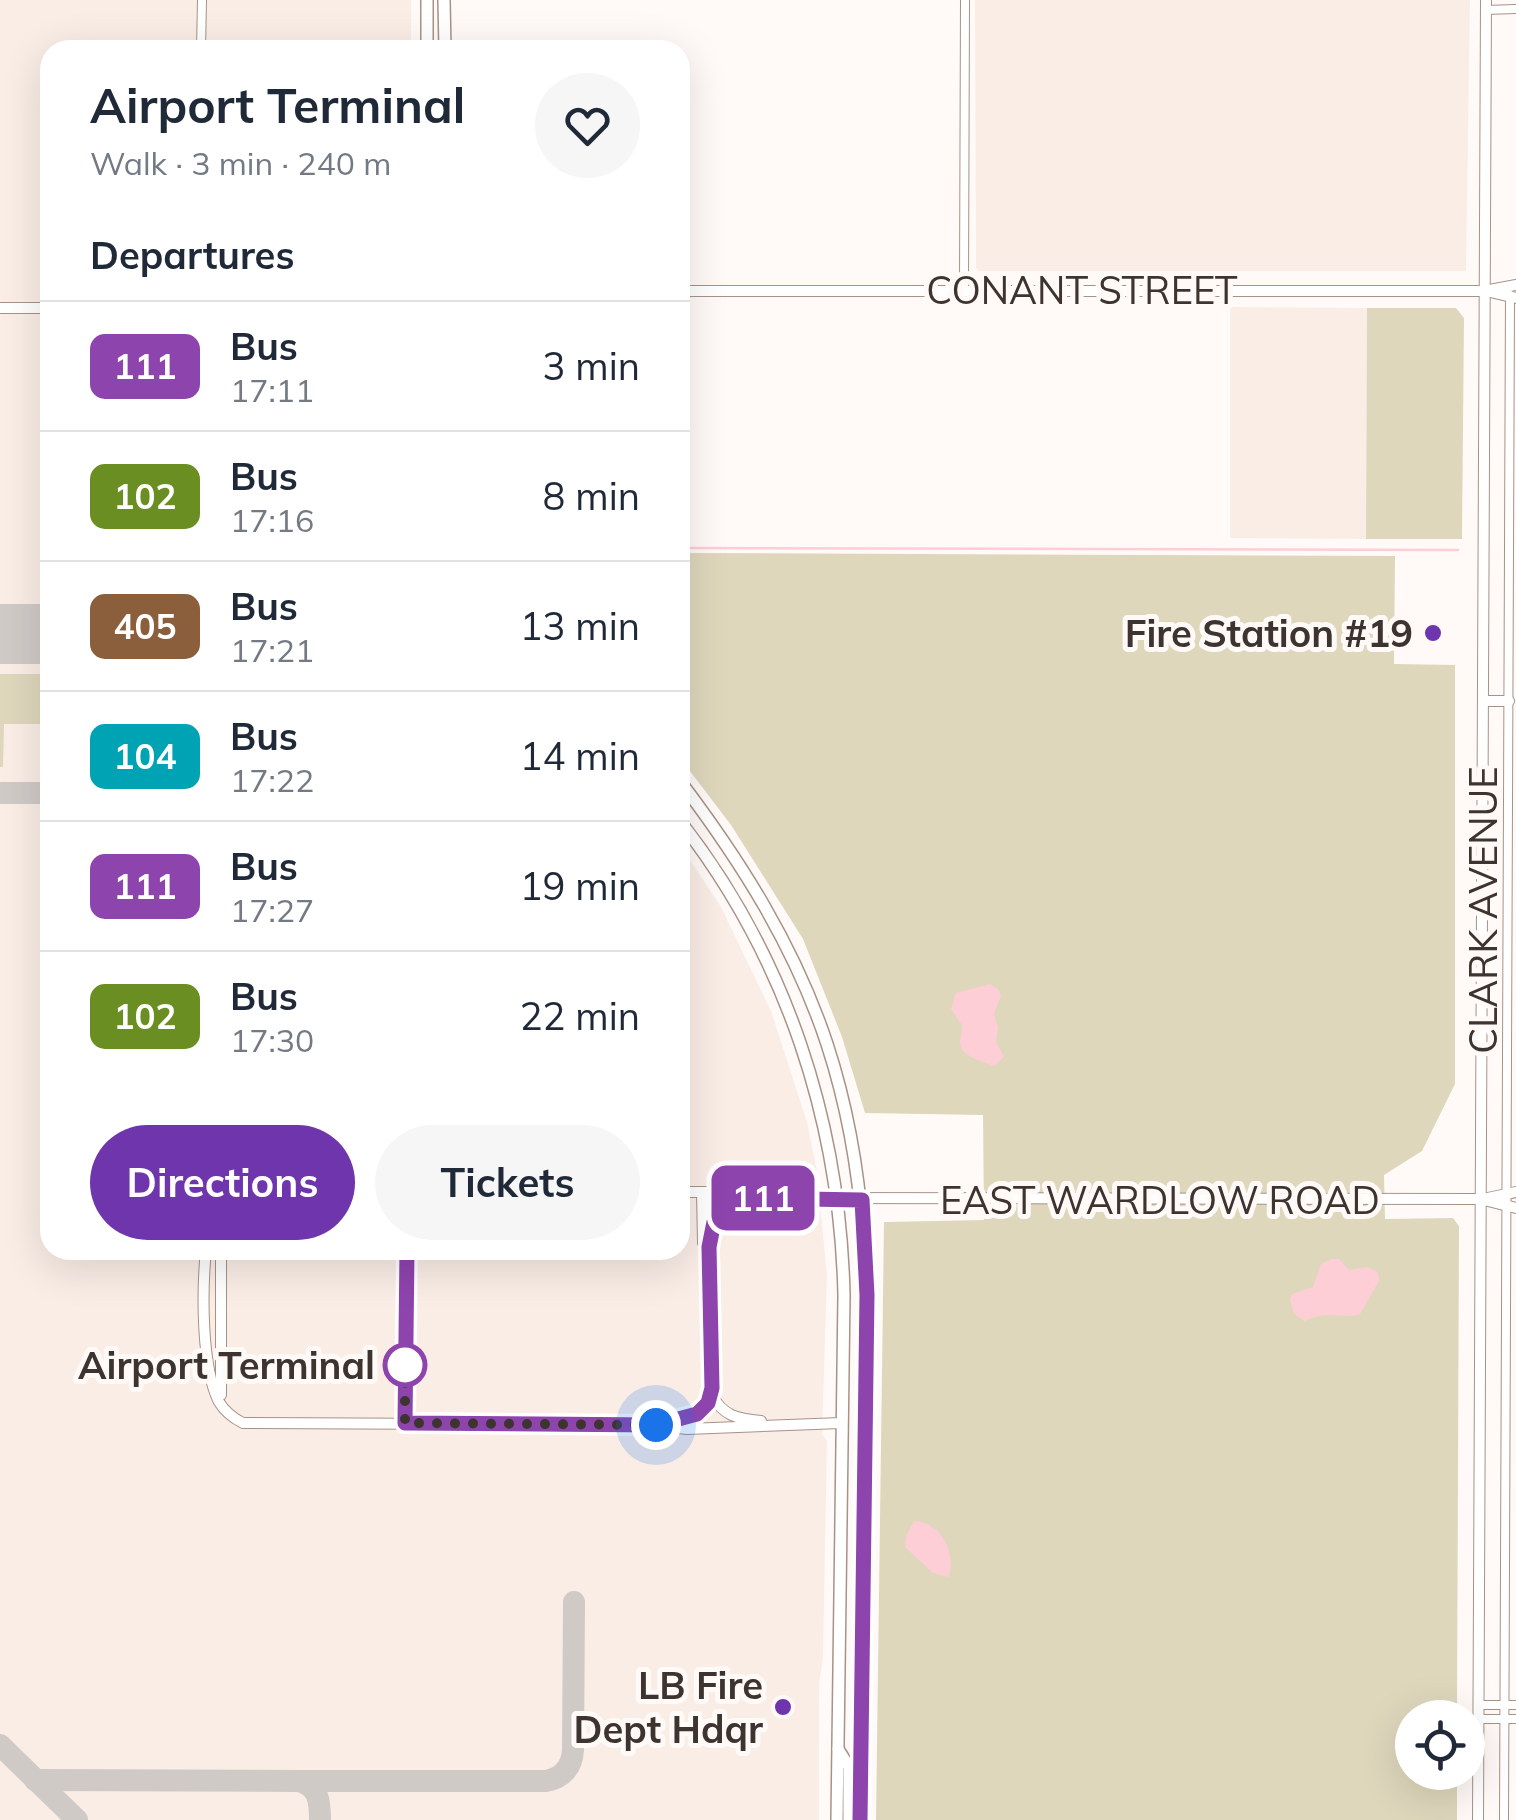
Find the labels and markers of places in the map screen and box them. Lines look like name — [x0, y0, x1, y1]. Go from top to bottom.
place label: Fire Station #19 — [1125, 609, 1413, 657]
marker: Fire Station #19 — [1422, 622, 1444, 644]
place label: Airport Terminal — [78, 1341, 375, 1389]
marker: Airport Terminal — [384, 1344, 426, 1386]
place label: LB Fire Dept Hdqr — [574, 1661, 763, 1753]
marker: LB Fire Dept Hdqr — [772, 1696, 794, 1718]

